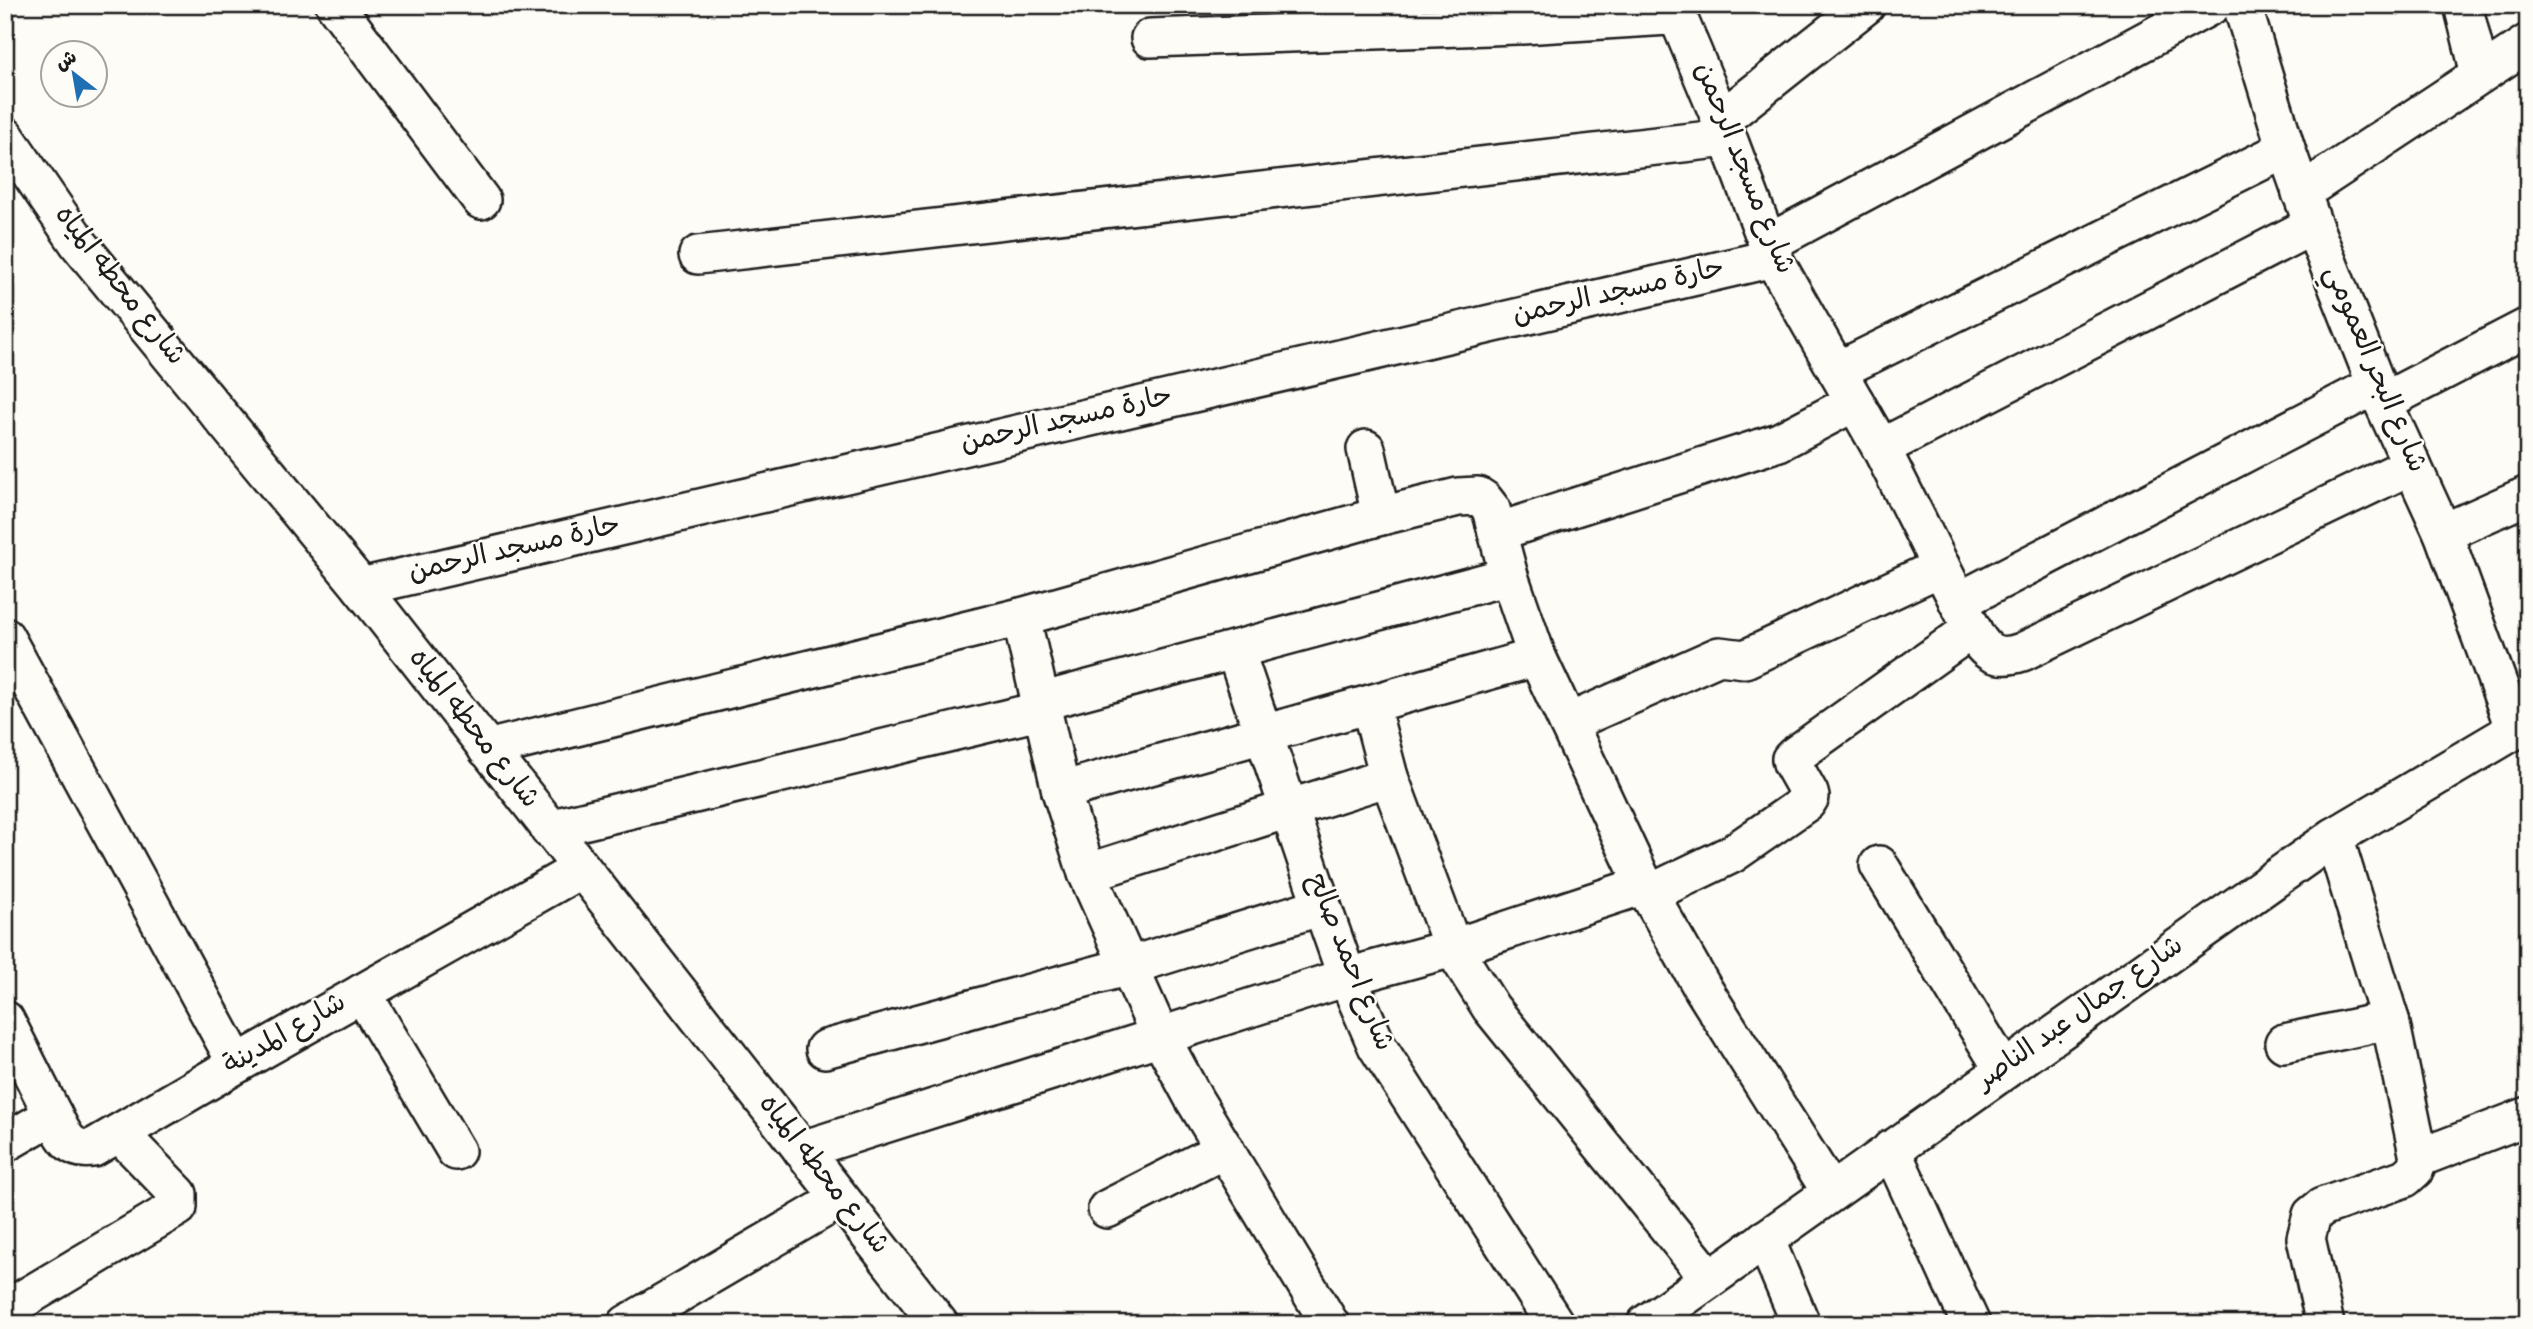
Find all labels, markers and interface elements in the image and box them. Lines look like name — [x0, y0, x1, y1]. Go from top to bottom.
north arrow — [38, 38, 108, 108]
text: ش — [51, 45, 83, 79]
street label: شارع مسجد الرحمن — [1681, 57, 1803, 281]
street label: شارع محطه المياه — [43, 198, 193, 376]
street label: حارة مسجد الرحمن — [1509, 250, 1729, 338]
street label: شارع البحر العمومي — [2311, 260, 2435, 480]
street label: حارة مسجد الرحمن — [957, 378, 1177, 466]
street label: حارة مسجد الرحمن — [405, 507, 625, 595]
street label: شارع محطه المياه — [397, 641, 547, 819]
street label: شارع احمد صالح — [1294, 868, 1402, 1058]
street label: شارع جمال عبد الناصر — [1967, 928, 2193, 1103]
street label: شارع المدينة — [217, 985, 355, 1087]
street label: شارع محطه المياه — [747, 1087, 897, 1265]

